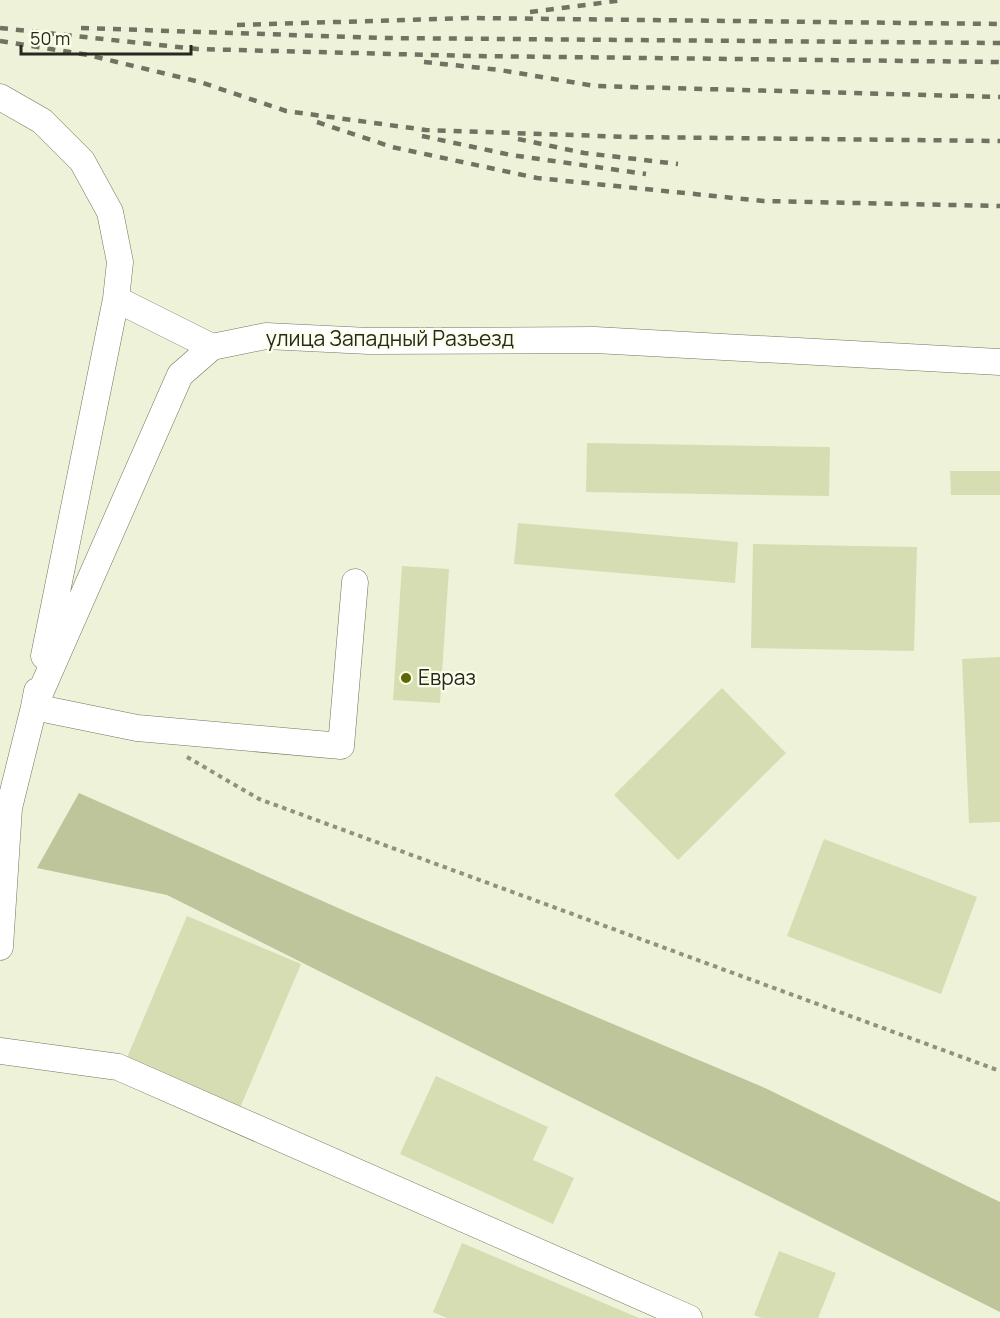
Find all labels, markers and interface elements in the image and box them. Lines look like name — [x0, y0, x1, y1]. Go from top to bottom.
scale bar — [21, 18, 190, 56]
text: 50 m — [30, 26, 70, 50]
street label: улица Западный Разъезд — [266, 324, 514, 352]
place label: Евраз — [418, 663, 476, 691]
marker: Евраз — [399, 671, 413, 685]

